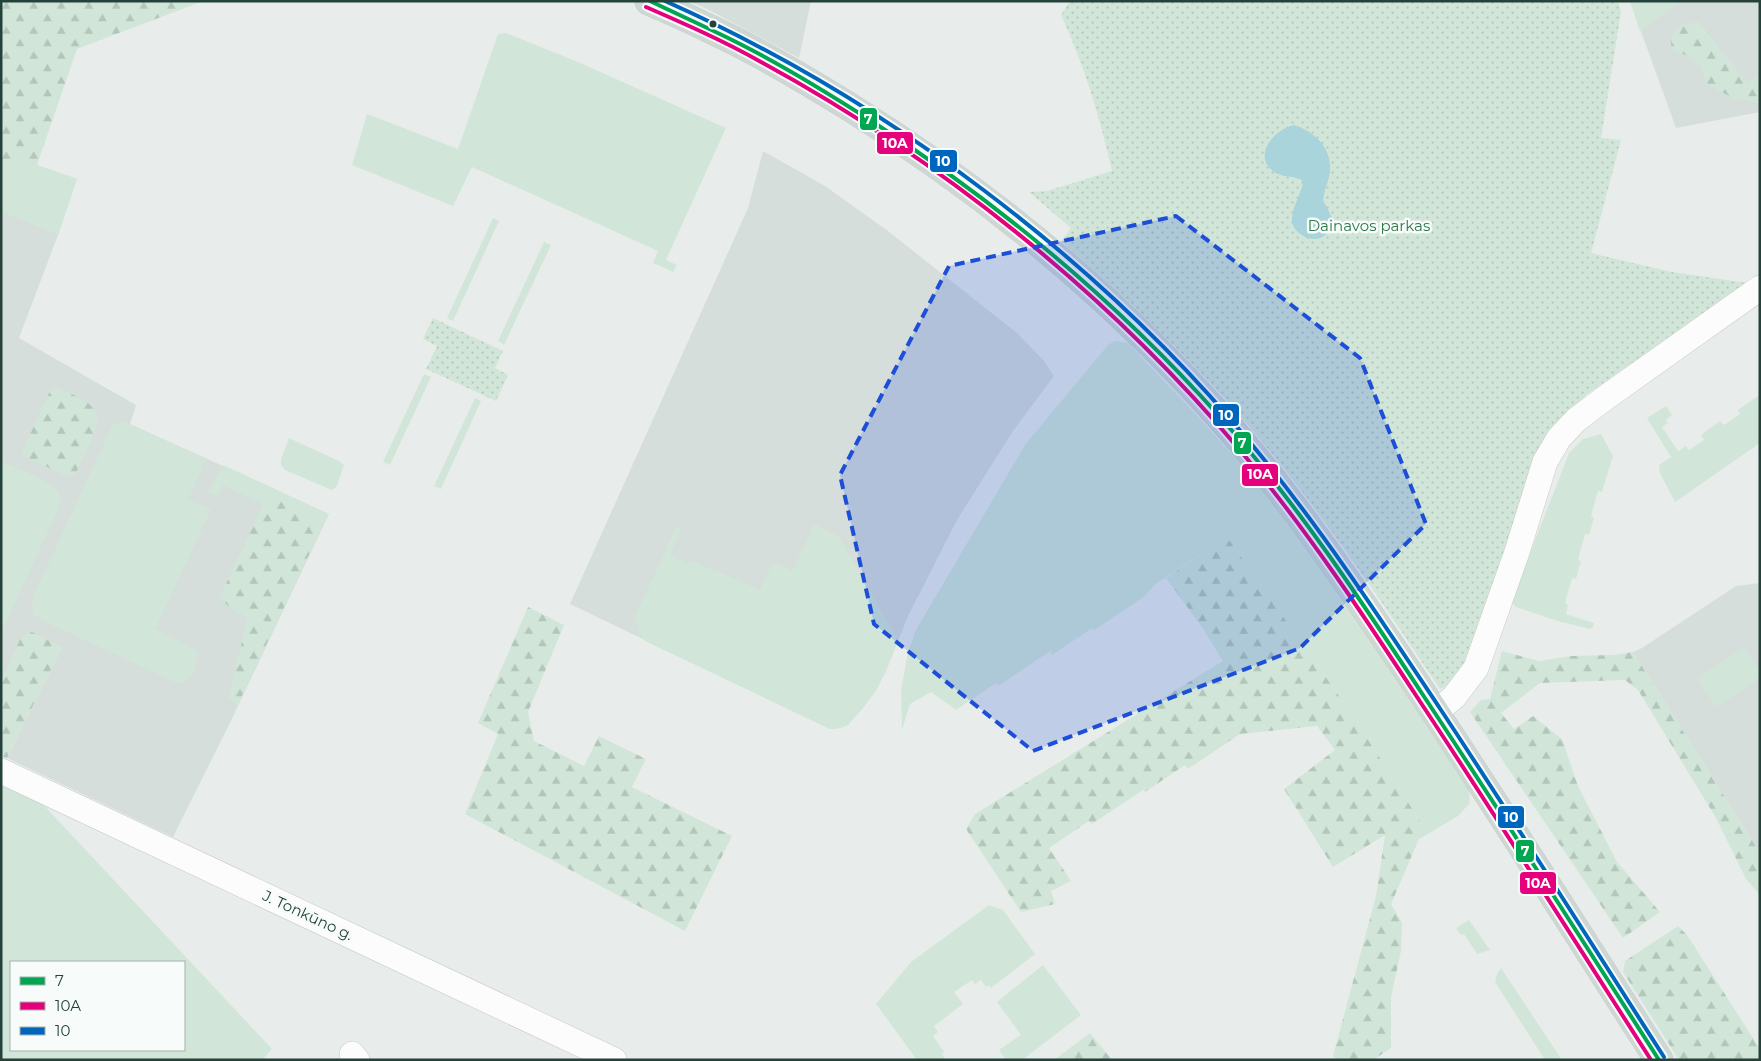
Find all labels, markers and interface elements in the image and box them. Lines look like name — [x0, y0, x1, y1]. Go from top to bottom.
unlabelled marker — [708, 19, 718, 29]
line badge: 7 — [859, 107, 878, 131]
text: 7 — [864, 110, 873, 128]
line badge: 10A — [876, 131, 914, 155]
text: 10A — [882, 134, 908, 152]
line badge: 10 — [929, 149, 958, 173]
text: 10 — [936, 152, 951, 170]
park label: Dainavos parkas — [1308, 216, 1430, 235]
line badge: 10 — [1212, 403, 1240, 427]
text: 10 — [1219, 406, 1234, 424]
line badge: 7 — [1233, 431, 1252, 455]
text: 7 — [1238, 434, 1247, 452]
line badge: 10A — [1241, 463, 1279, 487]
text: 10A — [1247, 465, 1273, 483]
line badge: 10 — [1497, 805, 1525, 829]
text: 10 — [1504, 808, 1519, 826]
line badge: 7 — [1515, 839, 1535, 863]
text: 7 — [1521, 842, 1530, 860]
line badge: 10A — [1519, 871, 1557, 895]
text: 10A — [1525, 874, 1551, 892]
street label: J. Tonkūno g. — [259, 885, 356, 944]
legend — [10, 961, 185, 1051]
text: 7 — [55, 971, 64, 990]
text: 10A — [55, 996, 81, 1015]
text: 10 — [55, 1021, 70, 1040]

